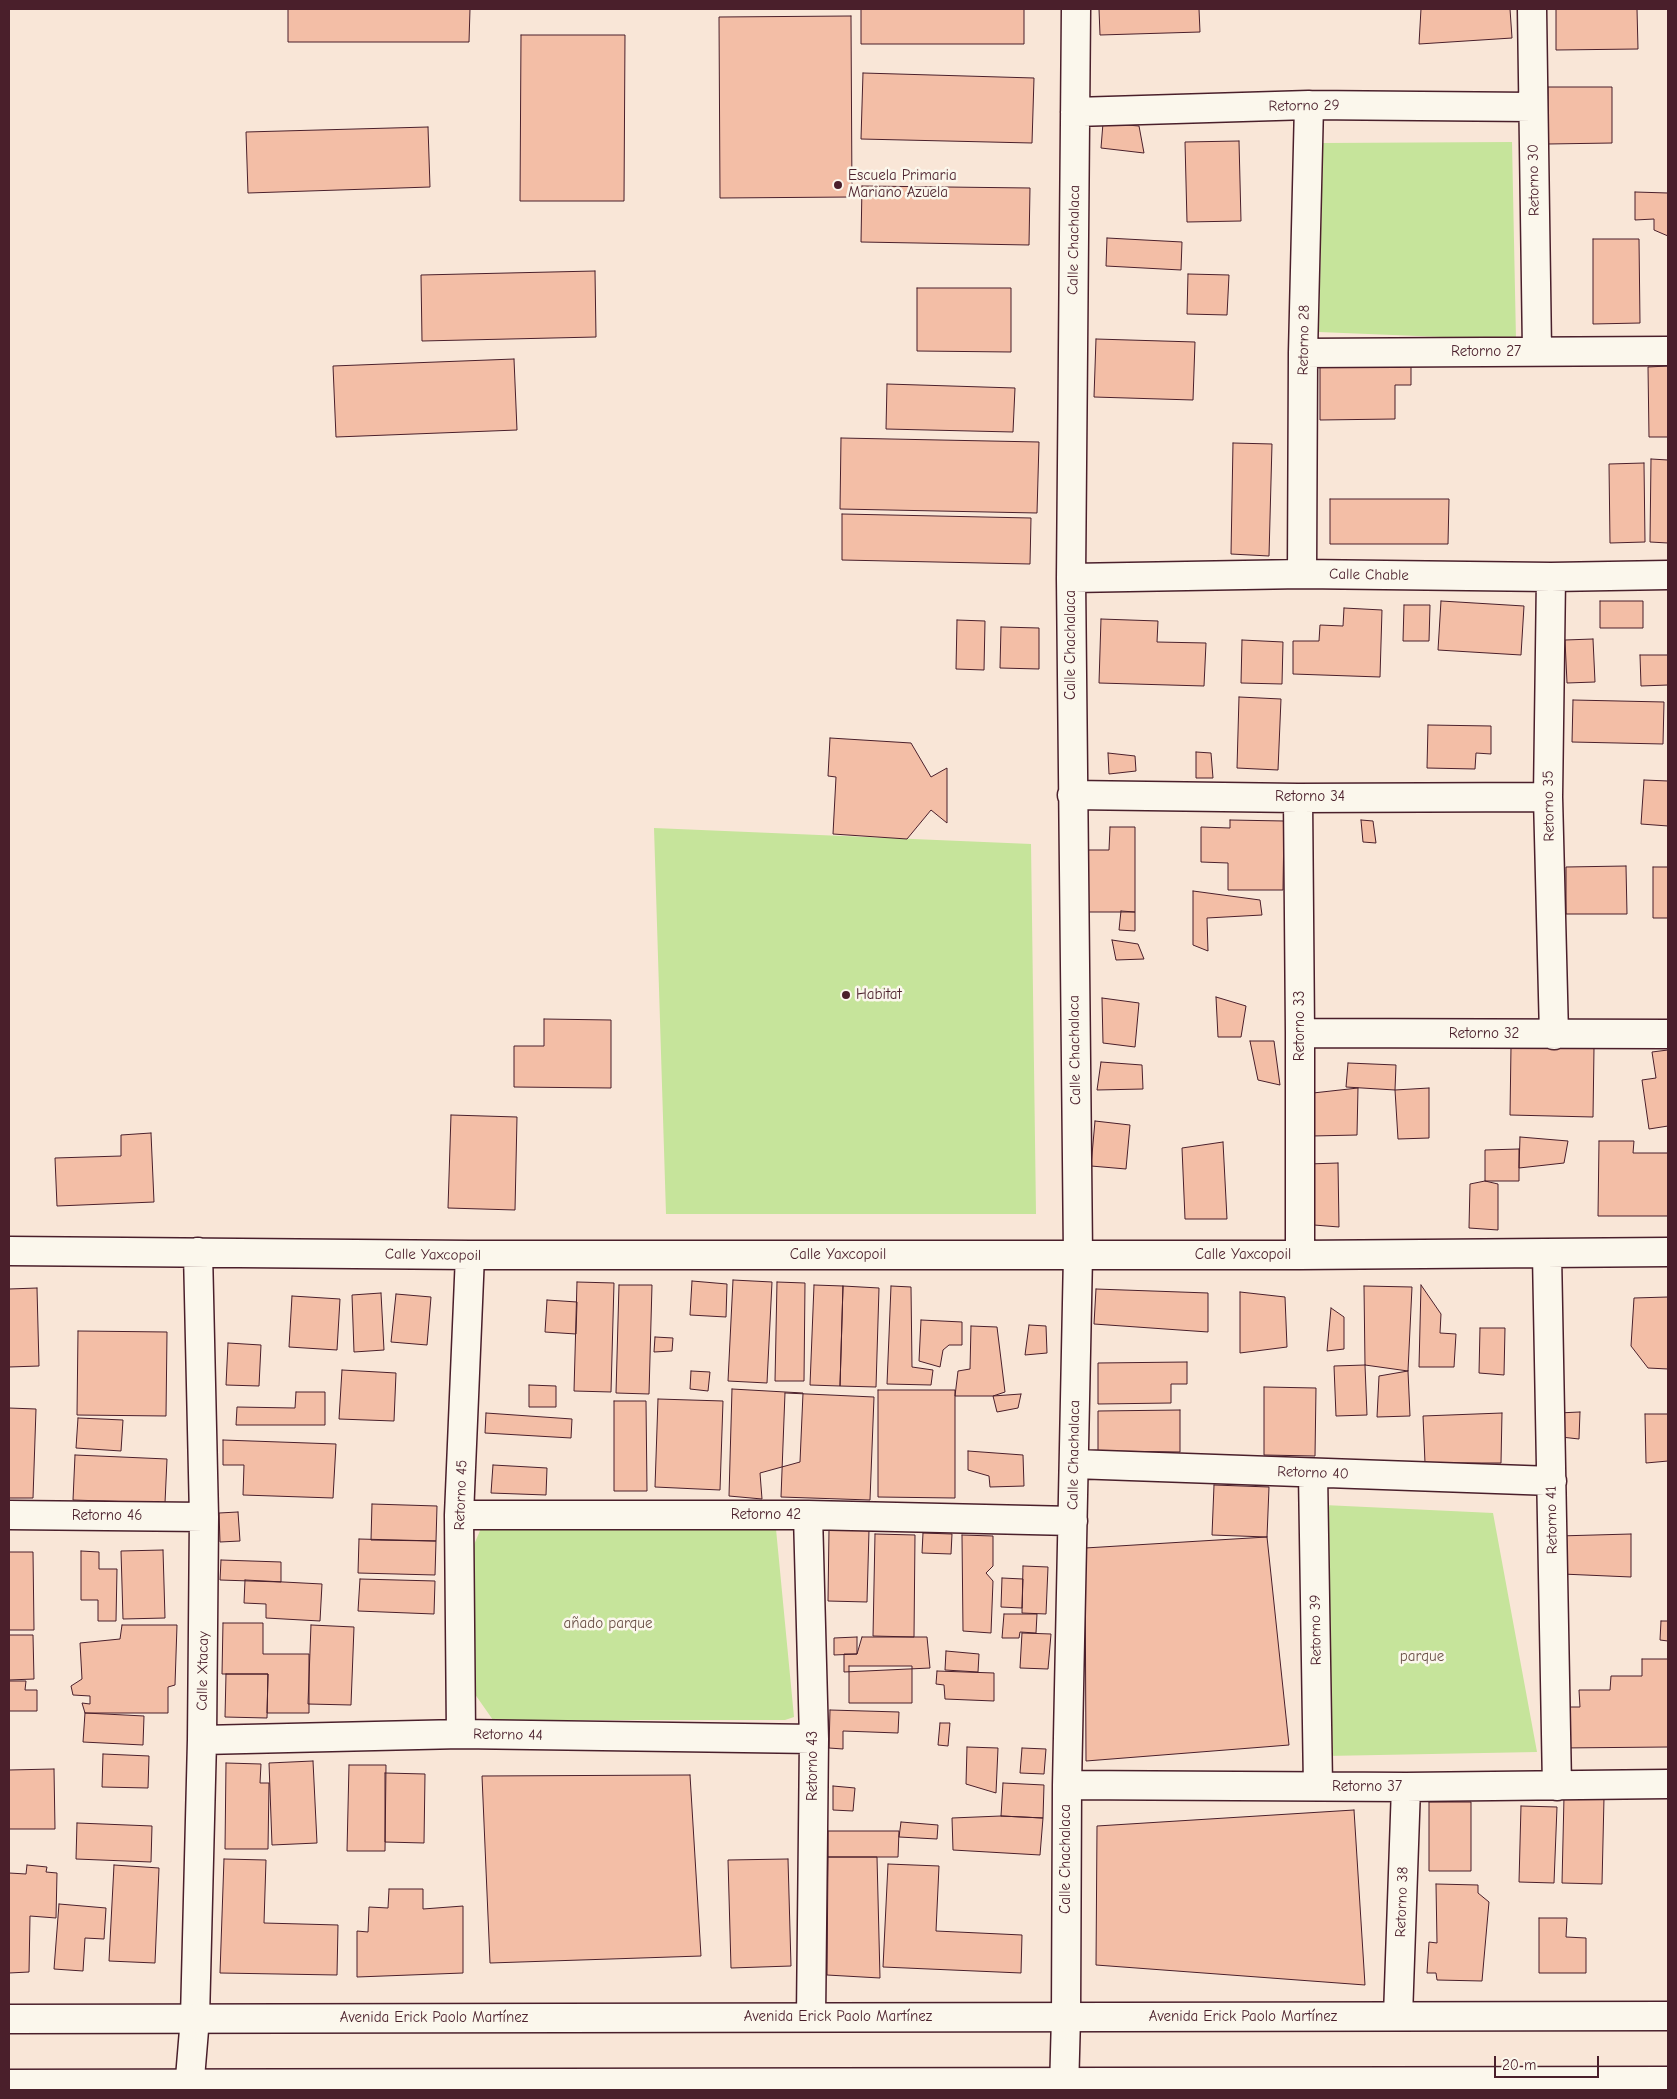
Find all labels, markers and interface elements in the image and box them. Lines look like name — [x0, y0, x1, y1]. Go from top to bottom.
street label: Retorno 29 — [1268, 96, 1340, 116]
street label: Retorno 30 — [1524, 144, 1544, 216]
place label: Escuela Primaria Mariano Azuela — [848, 167, 957, 202]
marker: Escuela Primaria Mariano Azuela — [832, 179, 844, 191]
street label: Calle Chachalaca — [1064, 185, 1084, 295]
street label: Retorno 28 — [1294, 304, 1314, 376]
street label: Retorno 27 — [1451, 343, 1521, 361]
street label: Calle Chable — [1329, 565, 1409, 585]
street label: Calle Chachalaca — [1062, 590, 1080, 700]
street label: Retorno 35 — [1539, 770, 1559, 842]
street label: Retorno 34 — [1275, 788, 1345, 806]
place label: Habitat — [856, 986, 902, 1004]
marker: Habitat — [840, 989, 852, 1001]
street label: Retorno 33 — [1291, 991, 1309, 1061]
street label: Calle Chachalaca — [1065, 995, 1085, 1105]
street label: Retorno 32 — [1449, 1025, 1519, 1043]
street label: Calle Yaxcopoil — [385, 1245, 481, 1265]
street label: Calle Yaxcopoil — [790, 1246, 886, 1264]
street label: Calle Yaxcopoil — [1195, 1246, 1291, 1264]
street label: Calle Chachalaca — [1064, 1400, 1084, 1510]
street label: Retorno 45 — [451, 1459, 471, 1531]
street label: Retorno 40 — [1277, 1463, 1349, 1483]
street label: Retorno 41 — [1542, 1486, 1562, 1554]
street label: Retorno 42 — [731, 1506, 801, 1524]
street label: Retorno 46 — [72, 1507, 142, 1525]
street label: Retorno 39 — [1306, 1594, 1326, 1666]
park label: añado parque — [564, 1615, 652, 1633]
street label: Calle Xtacay — [193, 1631, 213, 1711]
park label: parque — [1400, 1648, 1444, 1666]
street label: Retorno 44 — [473, 1725, 543, 1745]
street label: Retorno 43 — [804, 1731, 822, 1801]
street label: Retorno 37 — [1332, 1778, 1402, 1796]
street label: Calle Chachalaca — [1057, 1804, 1075, 1914]
street label: Retorno 38 — [1392, 1866, 1412, 1938]
street label: Avenida Erick Paolo Martínez — [744, 2008, 932, 2026]
street label: Avenida Erick Paolo Martínez — [1149, 2008, 1337, 2026]
street label: Avenida Erick Paolo Martínez — [340, 2009, 528, 2027]
scale bar — [1497, 2046, 1602, 2078]
text: 20 m — [1502, 2056, 1536, 2074]

